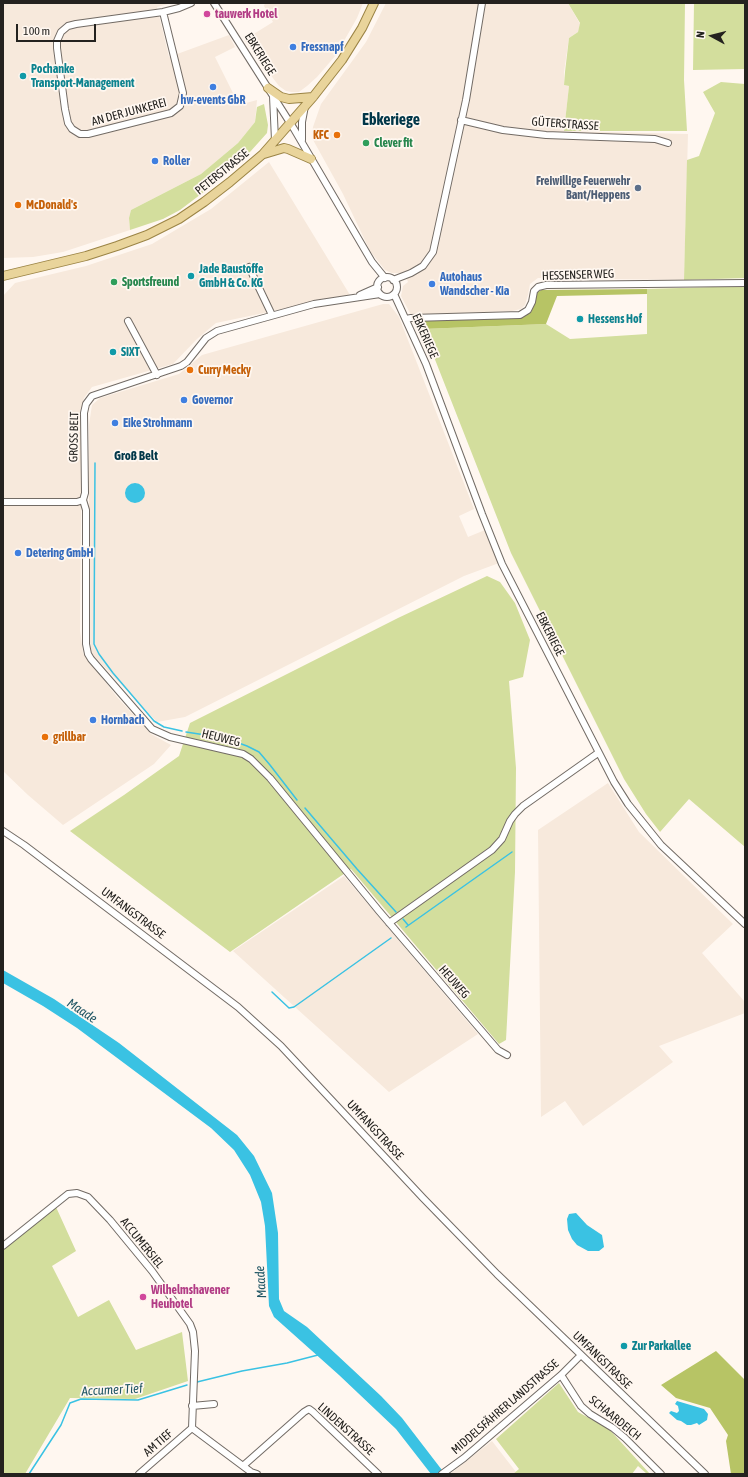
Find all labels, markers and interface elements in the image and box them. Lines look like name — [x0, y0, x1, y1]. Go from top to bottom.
place label: tauwerk Hotel — [215, 7, 277, 21]
marker: tauwerk Hotel — [202, 9, 212, 19]
scale bar — [18, 16, 98, 42]
north arrow — [692, 16, 732, 56]
text: 100 m — [23, 24, 50, 38]
street label: EBKERIEGE — [241, 30, 279, 78]
text: N — [694, 31, 706, 38]
place label: Fressnapf — [301, 40, 343, 54]
marker: Fressnapf — [288, 42, 298, 52]
place label: Pochanke Transport-Management — [31, 62, 134, 90]
marker: Pochanke Transport-Management — [18, 71, 28, 81]
marker: hw-events GbR — [208, 82, 218, 92]
place label: hw-events GbR — [181, 93, 245, 107]
street label: AN DER JUNKEREI — [90, 95, 168, 129]
district label: Ebkeriege — [362, 110, 420, 130]
street label: GÜTERSTRASSE — [531, 114, 599, 134]
place label: KFC — [313, 128, 329, 142]
marker: KFC — [332, 130, 342, 140]
place label: Clever fit — [374, 136, 413, 150]
marker: Clever fit — [361, 138, 371, 148]
street label: PETERSTRASSE — [192, 146, 252, 198]
place label: Roller — [163, 154, 190, 168]
marker: Roller — [150, 156, 160, 166]
place label: Freiwillige Feuerwehr Bant/Heppens — [536, 174, 630, 202]
marker: Freiwillige Feuerwehr Bant/Heppens — [633, 183, 643, 193]
place label: McDonald's — [26, 198, 77, 212]
marker: McDonald's — [13, 200, 23, 210]
place label: Jade Baustoffe GmbH & Co. KG — [199, 262, 263, 290]
street label: HESSENSER WEG — [542, 267, 614, 283]
place label: Autohaus Wandscher - Kia — [440, 270, 509, 298]
marker: Jade Baustoffe GmbH & Co. KG — [186, 271, 196, 281]
place label: Sportsfreund — [122, 275, 179, 289]
marker: Sportsfreund — [109, 277, 119, 287]
marker: Autohaus Wandscher - Kia — [427, 279, 437, 289]
street label: EBKERIEGE — [409, 311, 441, 361]
place label: Hessens Hof — [588, 312, 642, 326]
marker: Hessens Hof — [575, 314, 585, 324]
place label: SIXT — [121, 345, 140, 359]
marker: SIXT — [108, 347, 118, 357]
place label: Curry Mecky — [198, 363, 251, 377]
marker: Curry Mecky — [185, 365, 195, 375]
place label: Governor — [192, 393, 233, 407]
marker: Governor — [179, 395, 189, 405]
street label: GROSS BELT — [66, 412, 82, 462]
place label: Eike Strohmann — [123, 416, 192, 430]
marker: Eike Strohmann — [110, 418, 120, 428]
district label: Groß Belt — [114, 448, 158, 464]
place label: Detering GmbH — [26, 546, 94, 560]
marker: Detering GmbH — [13, 548, 23, 558]
street label: EBKERIEGE — [533, 610, 567, 658]
place label: Hornbach — [101, 713, 144, 727]
marker: Hornbach — [88, 715, 98, 725]
street label: HEUWEG — [200, 726, 242, 750]
place label: grillbar — [53, 730, 86, 744]
marker: grillbar — [40, 732, 50, 742]
street label: UMFANGSTRASSE — [98, 884, 168, 942]
street label: HEUWEG — [436, 962, 472, 1002]
water label: Maade — [64, 995, 100, 1027]
street label: UMFANGSTRASSE — [344, 1097, 406, 1163]
street label: ACCUMERSIEL — [117, 1215, 167, 1271]
water label: Maade — [252, 1265, 270, 1299]
place label: Wilhelmshavener Heuhotel — [151, 1283, 229, 1311]
marker: Wilhelmshavener Heuhotel — [138, 1292, 148, 1302]
street label: UMFANGSTRASSE — [570, 1328, 634, 1392]
place label: Zur Parkallee — [632, 1339, 691, 1353]
marker: Zur Parkallee — [619, 1341, 629, 1351]
street label: MIDDELSFÄHRER LANDSTRASSE — [448, 1357, 562, 1457]
water label: Accumer Tief — [81, 1381, 143, 1399]
street label: SCHAARDEICH — [586, 1393, 644, 1443]
street label: LINDENSTRASSE — [315, 1400, 377, 1458]
street label: AM TIEF — [141, 1426, 175, 1460]

